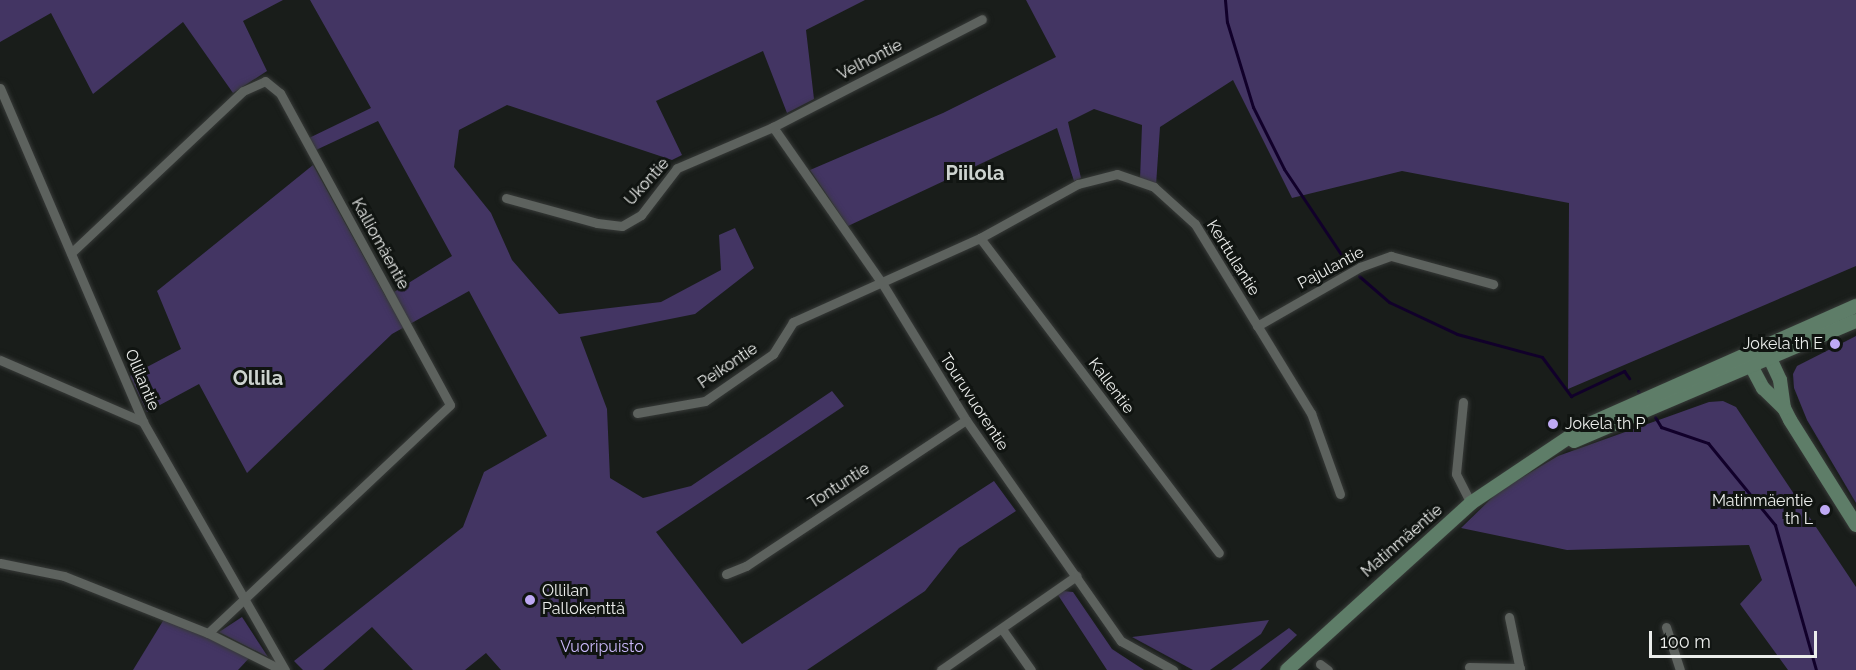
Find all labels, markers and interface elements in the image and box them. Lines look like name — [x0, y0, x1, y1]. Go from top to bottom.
street label: Velhontie — [835, 36, 905, 84]
street label: Ukontie — [621, 154, 673, 210]
district label: Piilola — [946, 161, 1004, 185]
street label: Kalliomäentie — [347, 195, 413, 293]
street label: Kerttulantie — [1202, 217, 1264, 299]
street label: Pajulantie — [1295, 243, 1367, 293]
place label: Jokela th E — [1743, 334, 1823, 354]
marker: Jokela th E — [1828, 337, 1842, 351]
street label: Peikontie — [695, 339, 761, 393]
street label: Ollilantie — [121, 346, 163, 414]
street label: Touruvuorentie — [935, 350, 1013, 454]
street label: Kallentie — [1084, 354, 1138, 418]
district label: Ollila — [233, 366, 283, 390]
place label: Jokela th P — [1565, 414, 1645, 434]
marker: Jokela th P — [1546, 417, 1560, 431]
street label: Tontuntie — [805, 459, 873, 513]
place label: Matinmäentie th L — [1712, 491, 1813, 529]
street label: Matinmäentie — [1358, 501, 1446, 581]
marker: Matinmäentie th L — [1818, 503, 1832, 517]
place label: Ollilan Pallokenttä — [542, 581, 625, 619]
marker: Ollilan Pallokenttä — [523, 593, 537, 607]
scale bar — [1652, 619, 1820, 657]
text: 100 m — [1660, 631, 1711, 652]
park label: Vuoripuisto — [560, 637, 644, 657]

